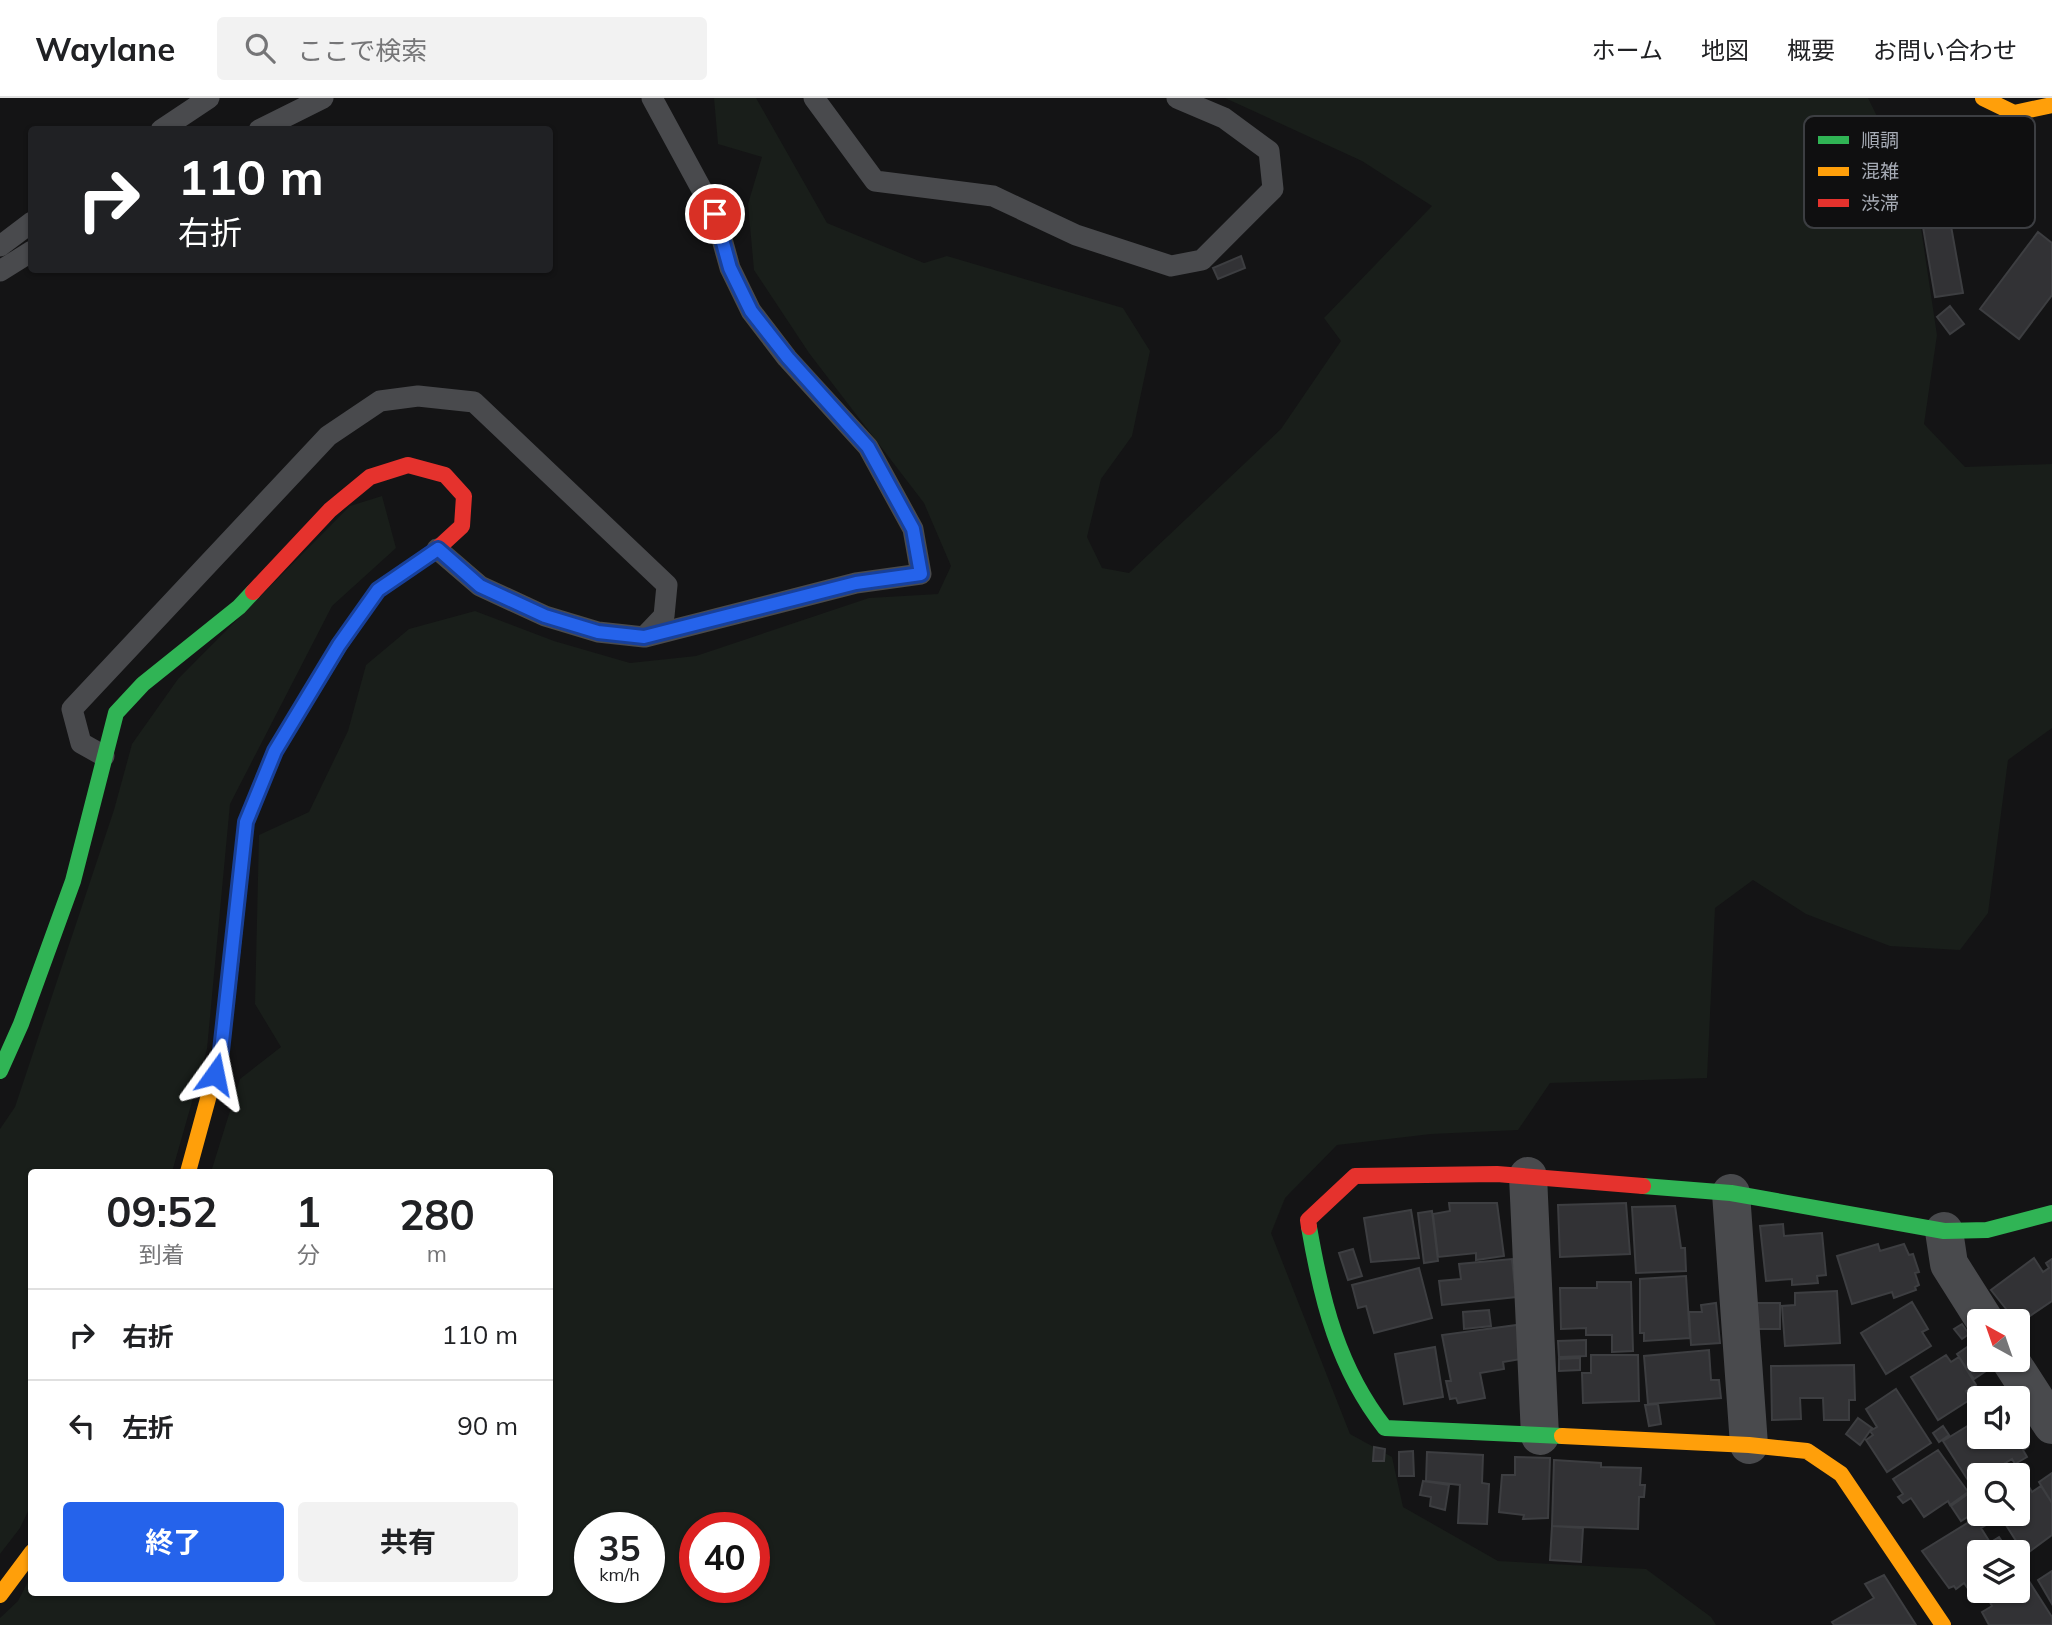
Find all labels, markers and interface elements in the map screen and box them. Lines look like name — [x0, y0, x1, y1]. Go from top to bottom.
search box — [217, 17, 707, 80]
text: Waylane — [35, 28, 175, 69]
icon: search — [241, 29, 279, 67]
text: ここで検索 — [297, 34, 427, 67]
text: ホーム — [1592, 35, 1663, 65]
text: 地図 — [1701, 35, 1749, 65]
text: 概要 — [1787, 35, 1835, 65]
text: お問い合わせ — [1873, 35, 2017, 65]
legend — [1804, 116, 2035, 228]
text: 順調 — [1861, 128, 1899, 152]
text: 110 m — [178, 146, 324, 207]
icon: right — [63, 154, 154, 245]
text: 混雑 — [1861, 159, 1899, 183]
pin — [685, 184, 745, 244]
text: 渋滞 — [1861, 191, 1899, 215]
icon: arrive — [696, 195, 734, 233]
text: 右折 — [178, 212, 242, 252]
position arrow — [178, 1037, 252, 1111]
text: 09:52 — [106, 1185, 217, 1238]
text: 1 — [296, 1185, 321, 1238]
text: 280 — [399, 1188, 475, 1241]
text: m — [427, 1239, 447, 1268]
text: 到着 — [139, 1240, 185, 1269]
text: 分 — [297, 1240, 320, 1269]
north arrow — [1967, 1309, 2030, 1372]
map controls — [1967, 1309, 2030, 1603]
icon: right — [63, 1316, 101, 1354]
text: 110 m — [442, 1318, 518, 1351]
text: 右折 — [122, 1320, 174, 1353]
button: sound — [1967, 1386, 2030, 1449]
icon: left — [63, 1407, 101, 1445]
text: 90 m — [457, 1409, 518, 1442]
text: 左折 — [122, 1411, 174, 1444]
button: search — [1967, 1463, 2030, 1526]
button: 終了 — [63, 1502, 284, 1582]
button: 共有 — [298, 1502, 518, 1582]
speed limit sign: 40 — [679, 1512, 770, 1603]
text: 35 — [598, 1526, 641, 1570]
button: layers — [1967, 1540, 2030, 1603]
text: km/h — [599, 1563, 640, 1586]

